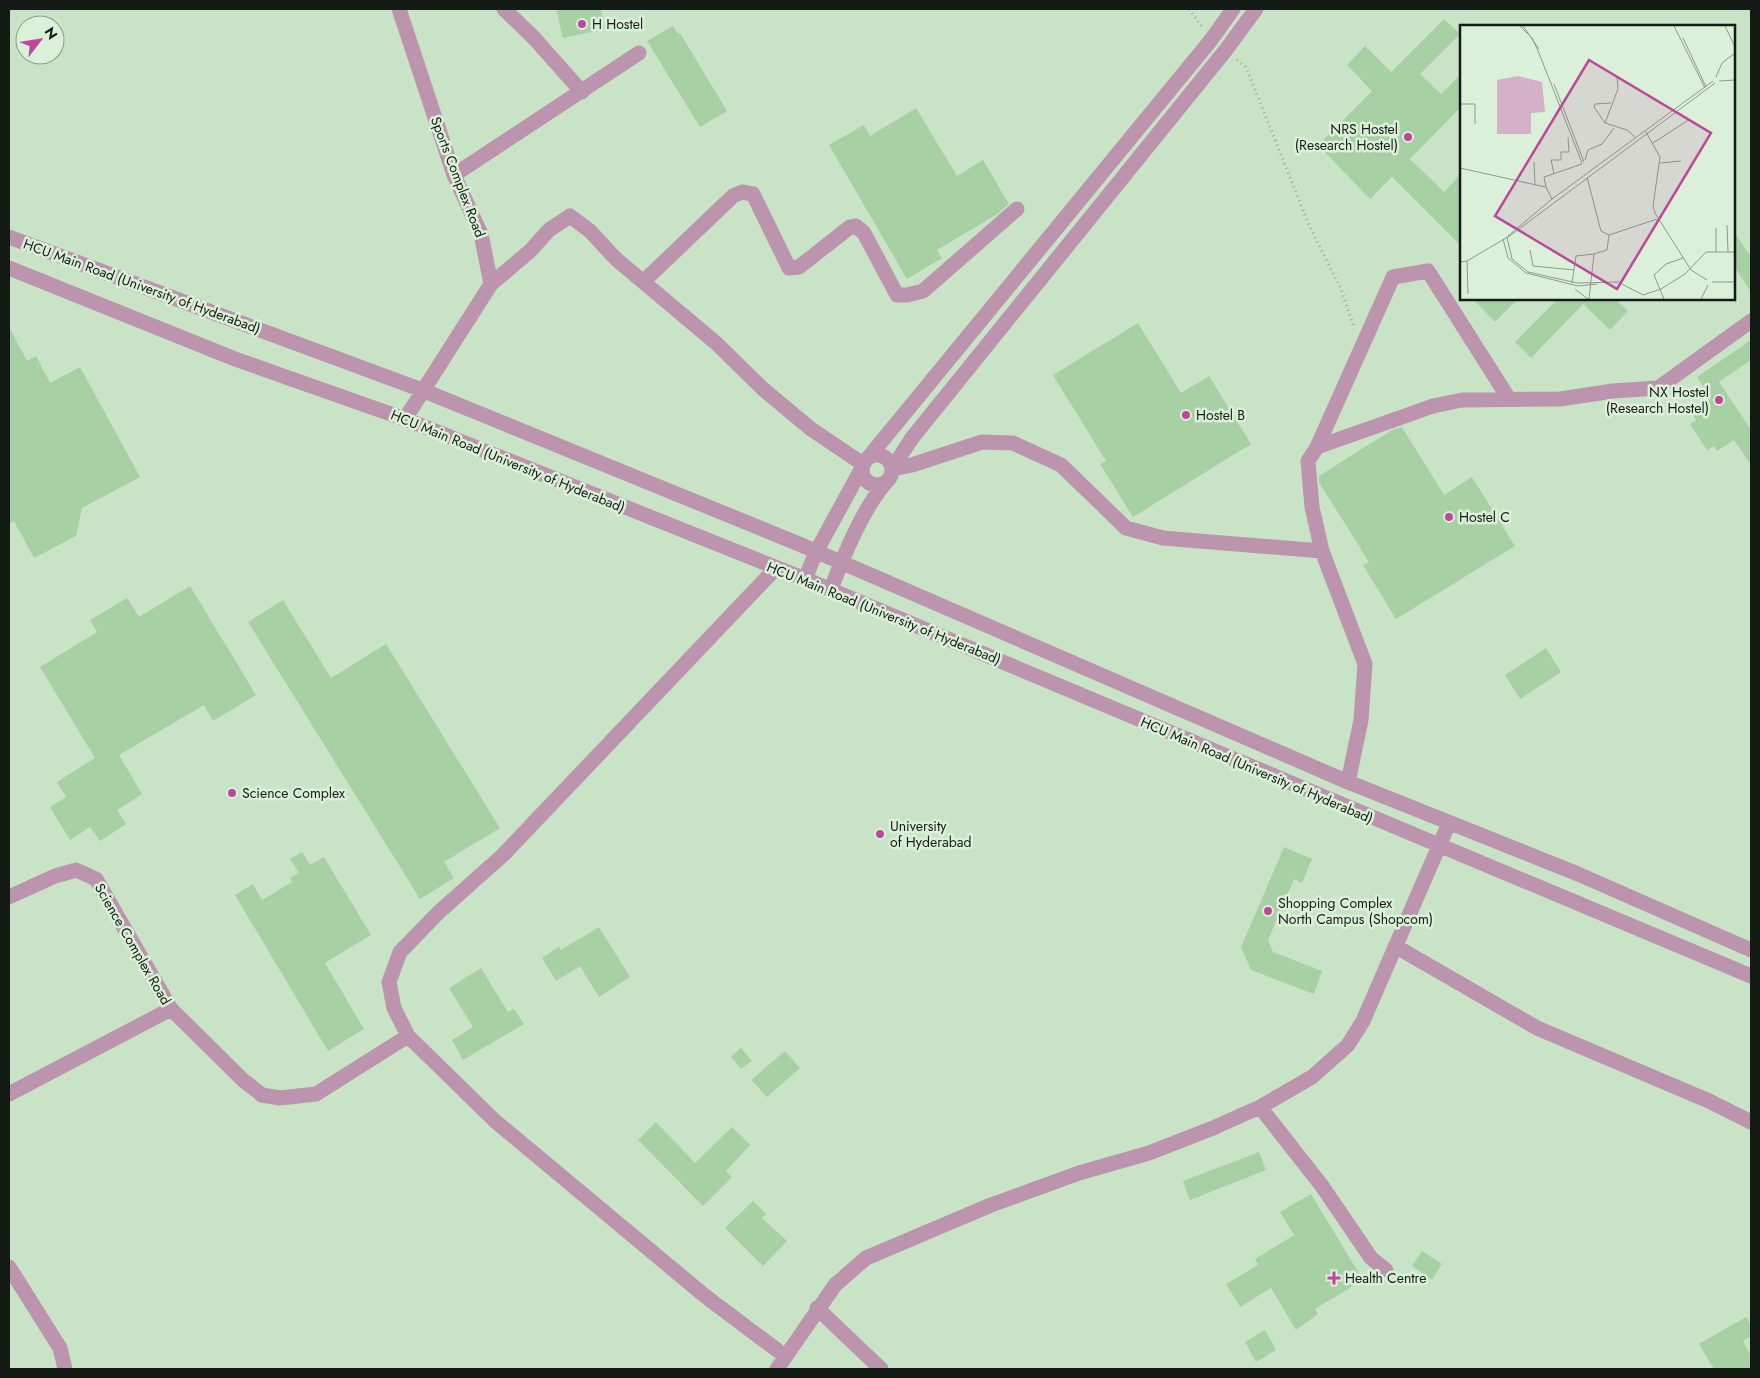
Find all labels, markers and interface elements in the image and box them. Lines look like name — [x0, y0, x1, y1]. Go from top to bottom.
place label: H Hostel — [592, 14, 643, 34]
north arrow — [15, 15, 65, 65]
marker: H Hostel — [576, 18, 588, 30]
text: N — [40, 23, 63, 43]
inset map — [1460, 25, 1735, 300]
street label: Sports Complex Road — [426, 114, 490, 240]
place label: NRS Hostel (Research Hostel) — [1295, 119, 1398, 155]
marker: NRS Hostel (Research Hostel) — [1402, 131, 1414, 143]
street label: HCU Main Road (University of Hyderabad) — [21, 234, 263, 338]
place label: NX Hostel (Research Hostel) — [1606, 382, 1709, 418]
marker: NX Hostel (Research Hostel) — [1713, 394, 1725, 406]
street label: HCU Main Road (University of Hyderabad) — [388, 405, 628, 517]
place label: Hostel B — [1196, 405, 1245, 425]
marker: Hostel B — [1180, 409, 1192, 421]
place label: Hostel C — [1459, 507, 1510, 527]
marker: Hostel C — [1443, 511, 1455, 523]
street label: HCU Main Road (University of Hyderabad) — [764, 557, 1004, 669]
street label: HCU Main Road (University of Hyderabad) — [1138, 712, 1376, 828]
place label: Science Complex — [242, 783, 345, 803]
marker: Science Complex — [226, 787, 238, 799]
place label: University of Hyderabad — [890, 816, 971, 852]
marker: University of Hyderabad — [874, 828, 886, 840]
street label: Science Complex Road — [90, 880, 176, 1008]
place label: Shopping Complex North Campus (Shopcom) — [1278, 893, 1433, 929]
marker: Shopping Complex North Campus (Shopcom) — [1262, 905, 1274, 917]
place label: Health Centre — [1345, 1268, 1426, 1288]
marker: Health Centre — [1327, 1271, 1341, 1285]

